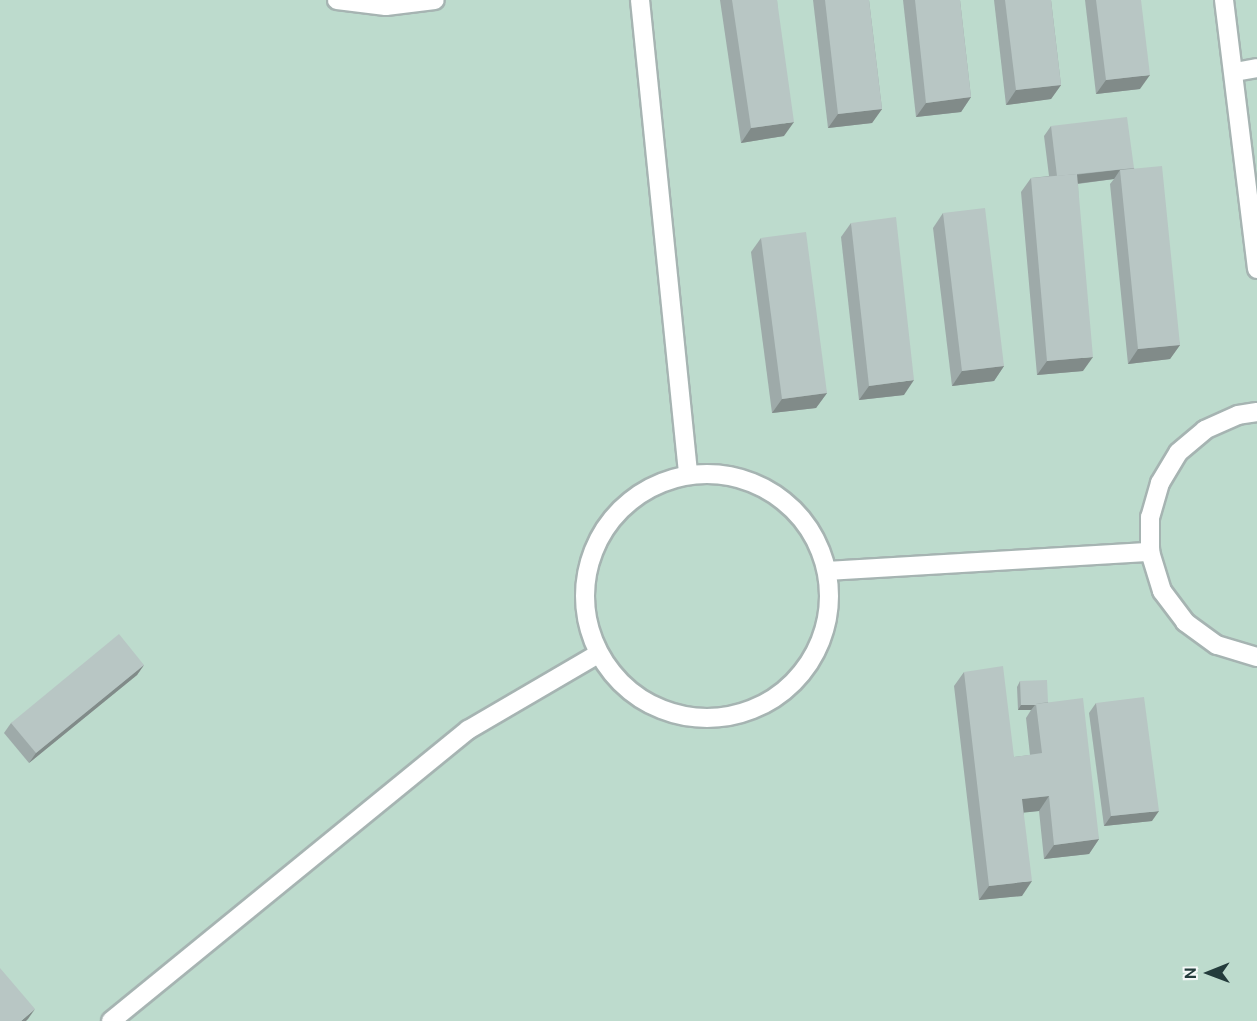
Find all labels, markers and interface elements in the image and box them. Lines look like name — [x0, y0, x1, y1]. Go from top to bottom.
north arrow — [1179, 943, 1239, 1003]
text: N — [1180, 967, 1201, 979]

